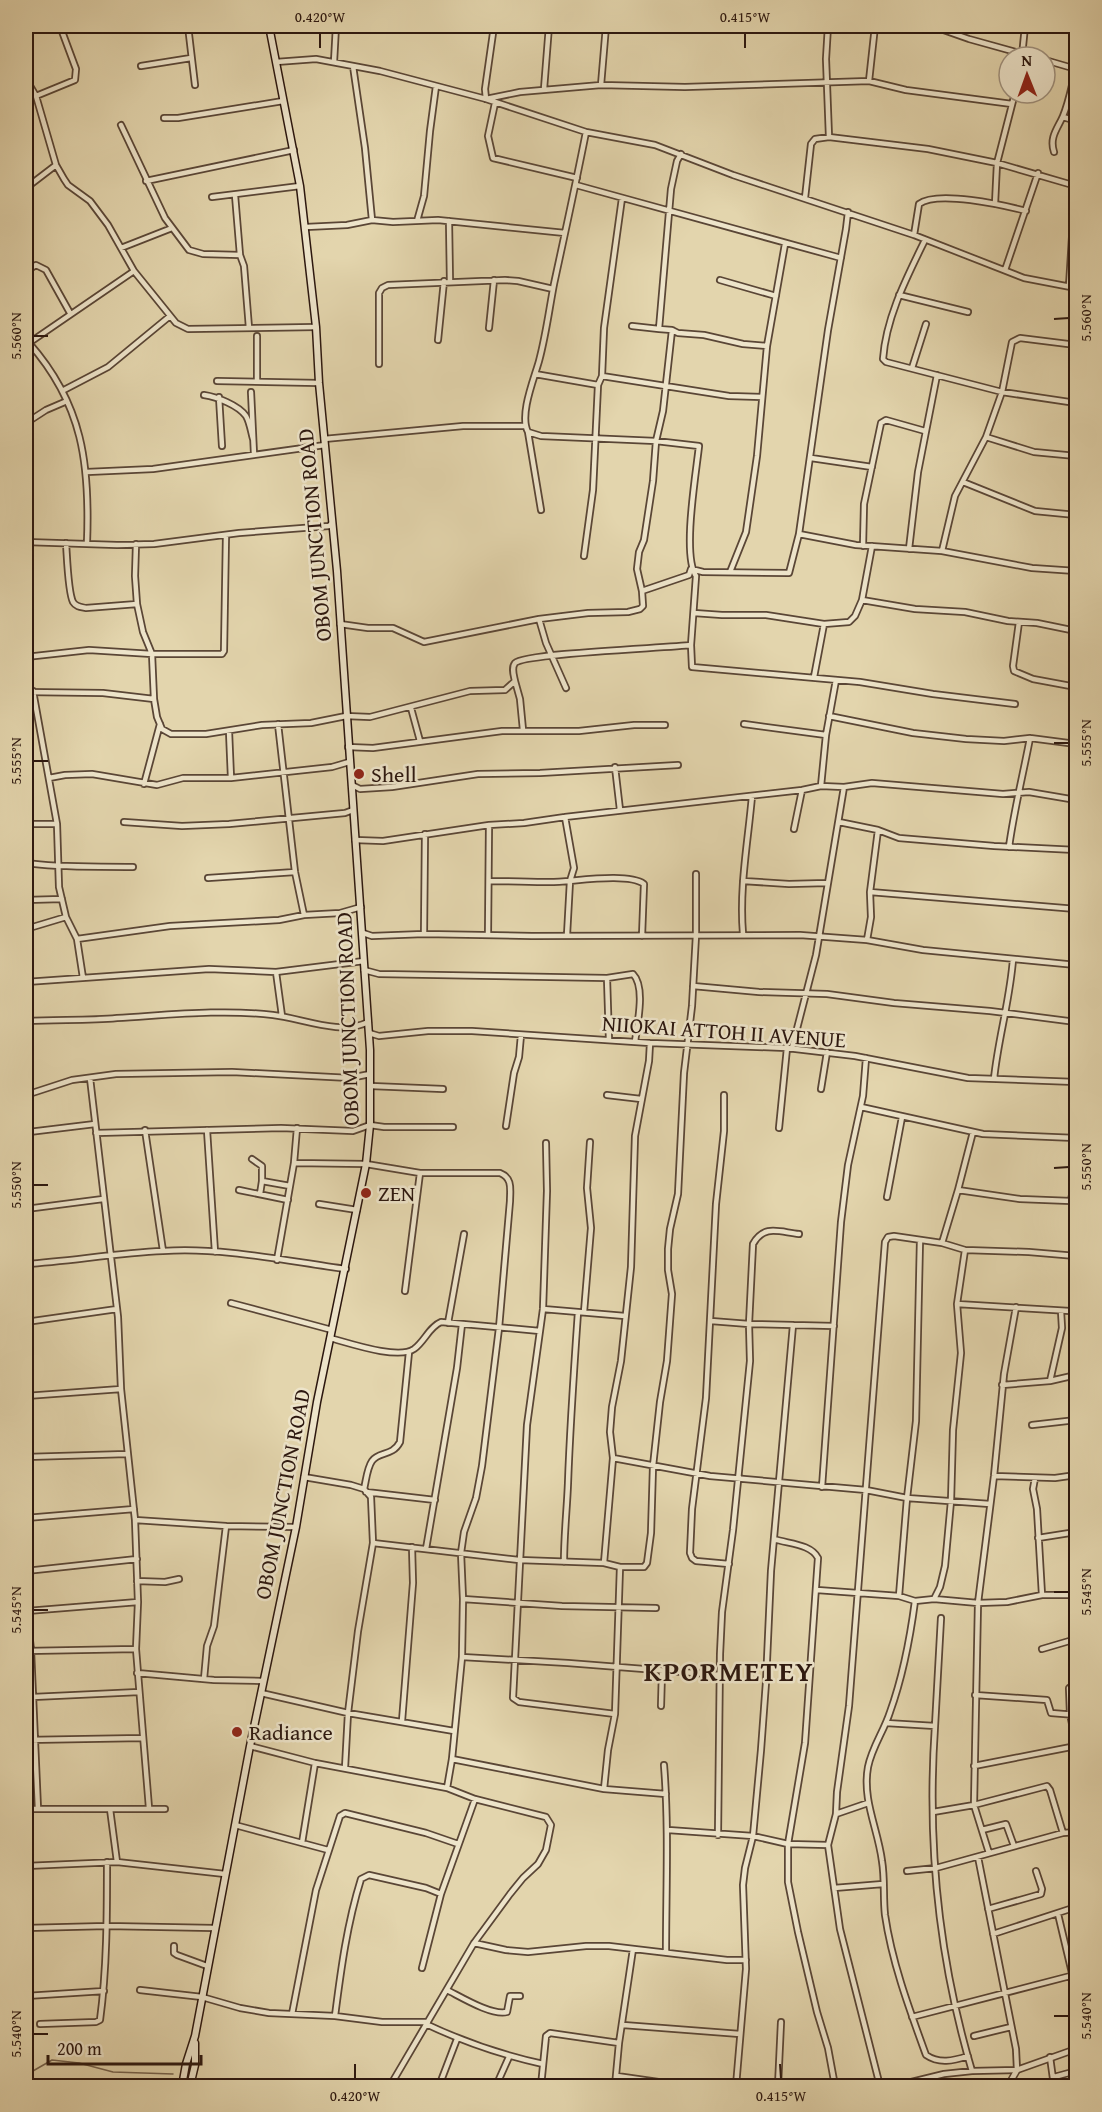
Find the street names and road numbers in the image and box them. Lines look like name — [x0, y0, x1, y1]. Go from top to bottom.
street label: OBOM JUNCTION ROAD — [289, 427, 339, 643]
street label: OBOM JUNCTION ROAD — [327, 912, 367, 1126]
street label: NIIOKAI ATTOH II AVENUE — [601, 1007, 847, 1055]
street label: OBOM JUNCTION ROAD — [246, 1386, 318, 1602]

